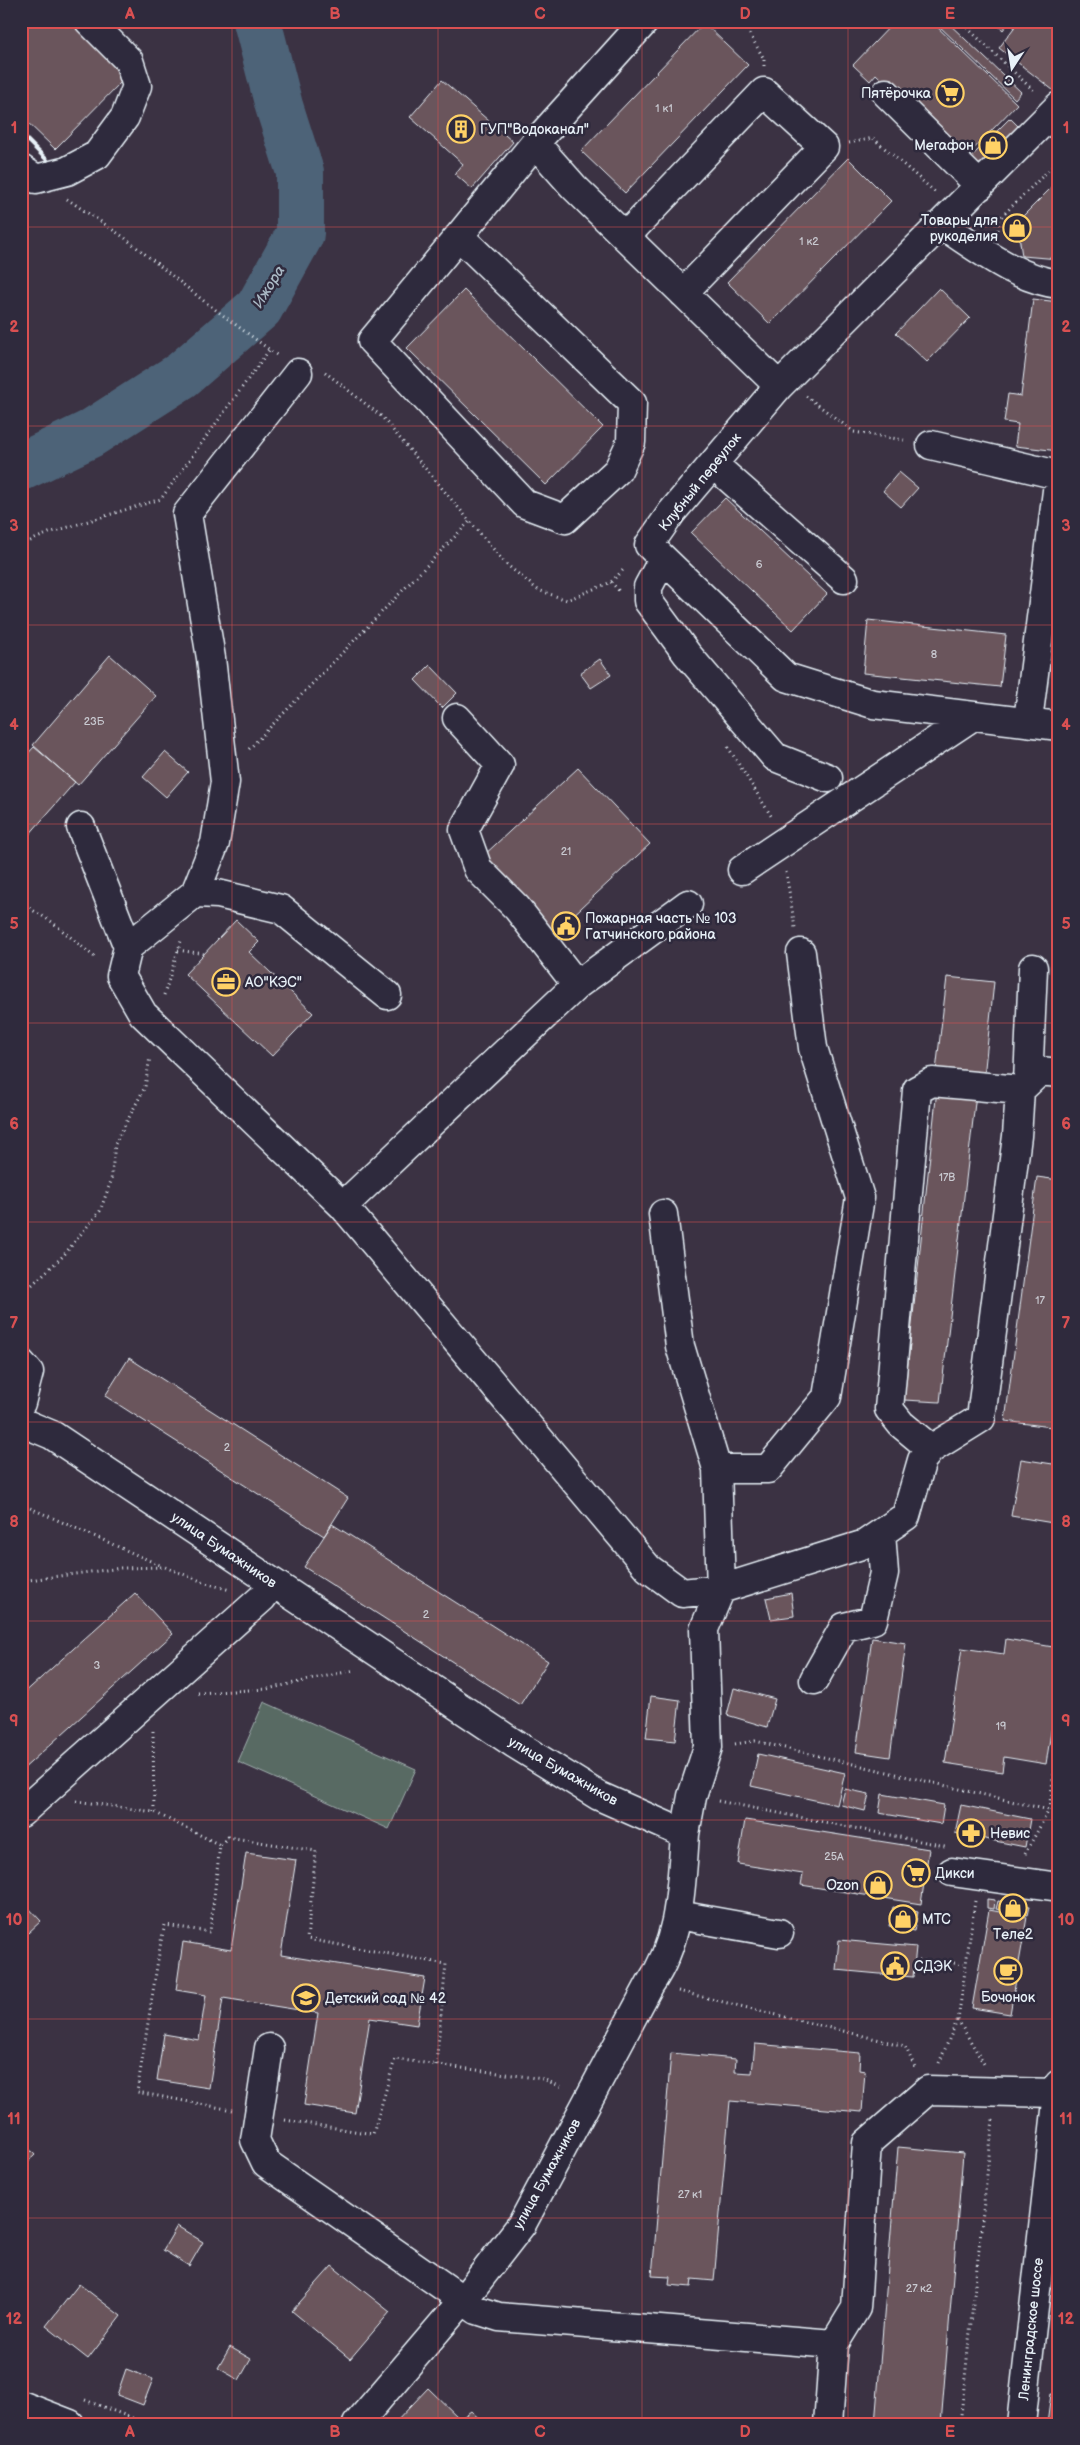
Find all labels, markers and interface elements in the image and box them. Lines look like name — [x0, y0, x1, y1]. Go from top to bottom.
text: A — [124, 5, 135, 24]
text: B — [329, 5, 341, 24]
text: C — [534, 5, 546, 24]
text: D — [739, 5, 751, 24]
text: E — [945, 5, 955, 24]
north arrow — [988, 42, 1038, 92]
text: С — [1003, 71, 1016, 90]
supermarket icon: Пятёрочка — [935, 78, 965, 108]
place label: Пятёрочка — [861, 85, 932, 102]
house number: 1 к1 — [655, 102, 673, 115]
building icon: ГУП"Водоканал" — [446, 114, 476, 144]
text: 1 — [11, 119, 17, 138]
text: 1 — [1063, 119, 1069, 138]
place label: ГУП"Водоканал" — [480, 121, 589, 138]
shop icon: Мегафон — [978, 130, 1008, 160]
place label: Мегафон — [914, 137, 974, 154]
place label: Товары для рукоделия — [921, 212, 998, 245]
shop icon: Товары для рукоделия — [1002, 213, 1032, 243]
house number: 1 к2 — [799, 235, 819, 248]
water label: Ижора — [249, 262, 289, 312]
text: 2 — [9, 318, 19, 337]
text: 2 — [1061, 318, 1071, 337]
street label: Клубный переулок — [655, 429, 745, 535]
text: 3 — [9, 517, 19, 536]
text: 3 — [1061, 517, 1071, 536]
house number: 6 — [756, 558, 763, 571]
house number: 8 — [931, 648, 937, 661]
house number: 23Б — [84, 715, 105, 728]
text: 4 — [9, 716, 19, 735]
text: 4 — [1061, 716, 1071, 735]
house number: 21 — [561, 845, 571, 858]
place label: Пожарная часть № 103 Гатчинского района — [585, 910, 737, 943]
public building icon: Пожарная часть № 103 Гатчинского района — [551, 911, 581, 941]
text: 5 — [9, 915, 19, 934]
text: 5 — [1061, 915, 1071, 934]
office icon: АО"КЭС" — [211, 967, 241, 997]
place label: АО"КЭС" — [244, 974, 302, 991]
text: 6 — [9, 1115, 19, 1134]
text: 6 — [1061, 1115, 1071, 1134]
house number: 17В — [939, 1171, 955, 1184]
house number: 17 — [1035, 1294, 1045, 1307]
text: 7 — [10, 1314, 19, 1333]
text: 7 — [1062, 1314, 1071, 1333]
house number: 2 — [224, 1441, 231, 1454]
street label: улица Бумажников — [168, 1508, 281, 1592]
text: 8 — [9, 1513, 19, 1532]
text: 8 — [1061, 1513, 1071, 1532]
house number: 2 — [423, 1608, 430, 1621]
house number: 3 — [94, 1659, 101, 1672]
text: 9 — [9, 1712, 19, 1731]
text: 9 — [1061, 1712, 1071, 1731]
house number: 19 — [996, 1720, 1006, 1733]
street label: улица Бумажников — [505, 1733, 621, 1810]
pharmacy icon: Невис — [956, 1818, 986, 1848]
place label: Невис — [990, 1825, 1030, 1842]
house number: 25А — [824, 1850, 844, 1863]
supermarket icon: Дикси — [901, 1858, 931, 1888]
place label: Дикси — [935, 1865, 975, 1882]
shop icon: Ozon — [863, 1870, 893, 1900]
place label: Ozon — [826, 1877, 859, 1894]
shop icon: Теле2 — [998, 1893, 1028, 1923]
shop icon: МТС — [888, 1904, 918, 1934]
text: 10 — [6, 1911, 22, 1930]
place label: МТС — [922, 1911, 951, 1928]
text: 10 — [1058, 1911, 1074, 1930]
place label: Теле2 — [993, 1926, 1034, 1943]
public building icon: СДЭК — [880, 1951, 910, 1981]
cafe icon: Бочонок — [993, 1956, 1023, 1986]
place label: СДЭК — [914, 1958, 953, 1975]
school or university icon: Детский сад № 42 — [291, 1983, 321, 2013]
place label: Бочонок — [981, 1989, 1036, 2006]
place label: Детский сад № 42 — [325, 1990, 447, 2007]
text: 11 — [7, 2110, 21, 2129]
text: 11 — [1059, 2110, 1073, 2129]
street label: улица Бумажников — [510, 2115, 585, 2232]
house number: 27 к1 — [678, 2188, 702, 2201]
street label: Ленинградское шоссе — [1015, 2257, 1047, 2402]
house number: 27 к2 — [906, 2282, 933, 2295]
text: 12 — [6, 2310, 23, 2329]
text: 12 — [1058, 2310, 1075, 2329]
text: A — [124, 2423, 135, 2442]
text: B — [329, 2423, 341, 2442]
text: C — [534, 2423, 546, 2442]
text: D — [739, 2423, 751, 2442]
text: E — [945, 2423, 955, 2442]

